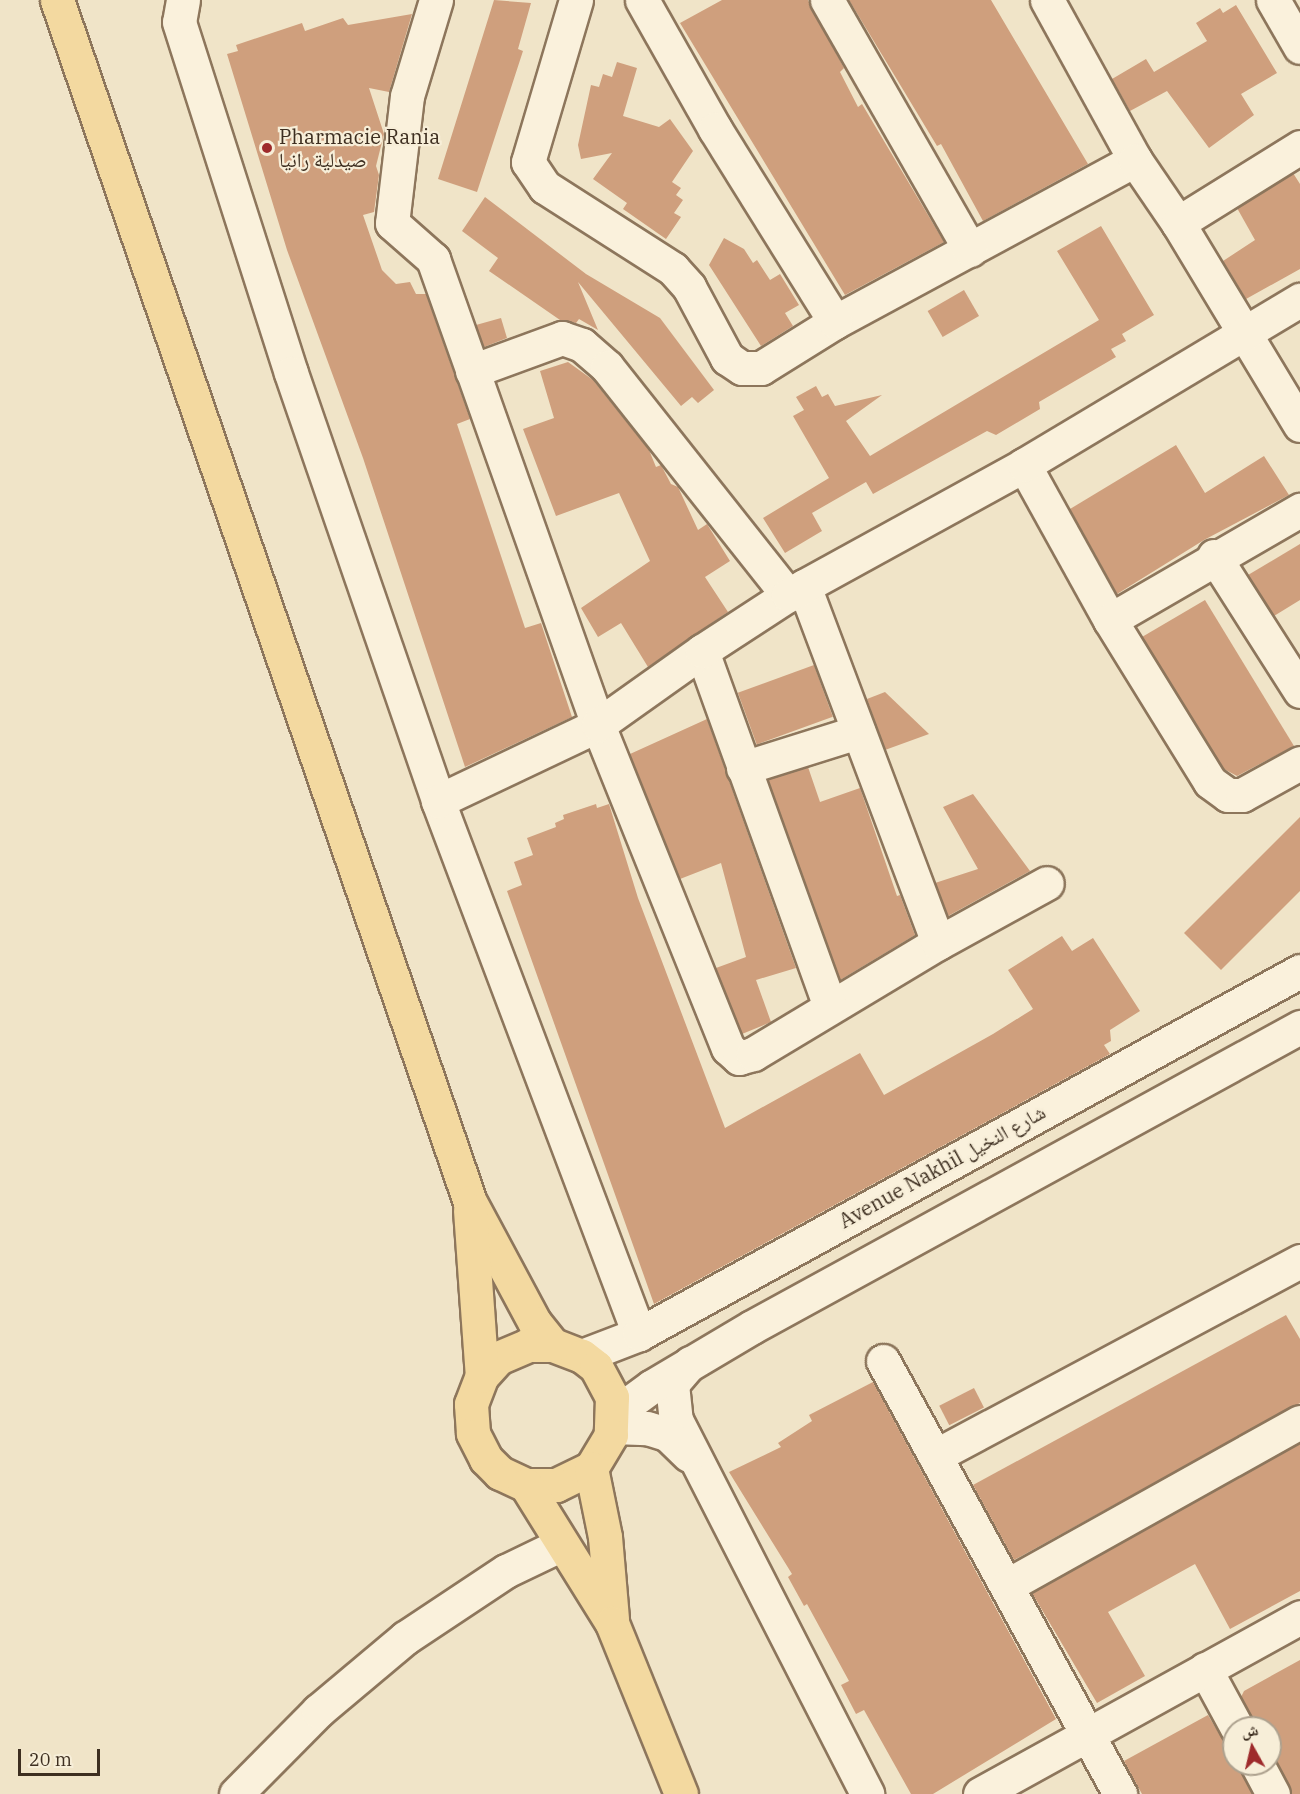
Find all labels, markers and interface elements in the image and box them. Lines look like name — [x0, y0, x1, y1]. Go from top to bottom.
place label: Pharmacie Rania صيدلية رانيا — [279, 124, 440, 171]
marker: Pharmacie Rania صيدلية رانيا — [260, 141, 274, 155]
street label: Avenue Nakhil شارع النخيل — [835, 1099, 1049, 1233]
north arrow — [1222, 1716, 1282, 1776]
text: ش — [1240, 1719, 1260, 1741]
scale bar — [21, 1737, 104, 1775]
text: 20 m — [29, 1748, 72, 1771]

